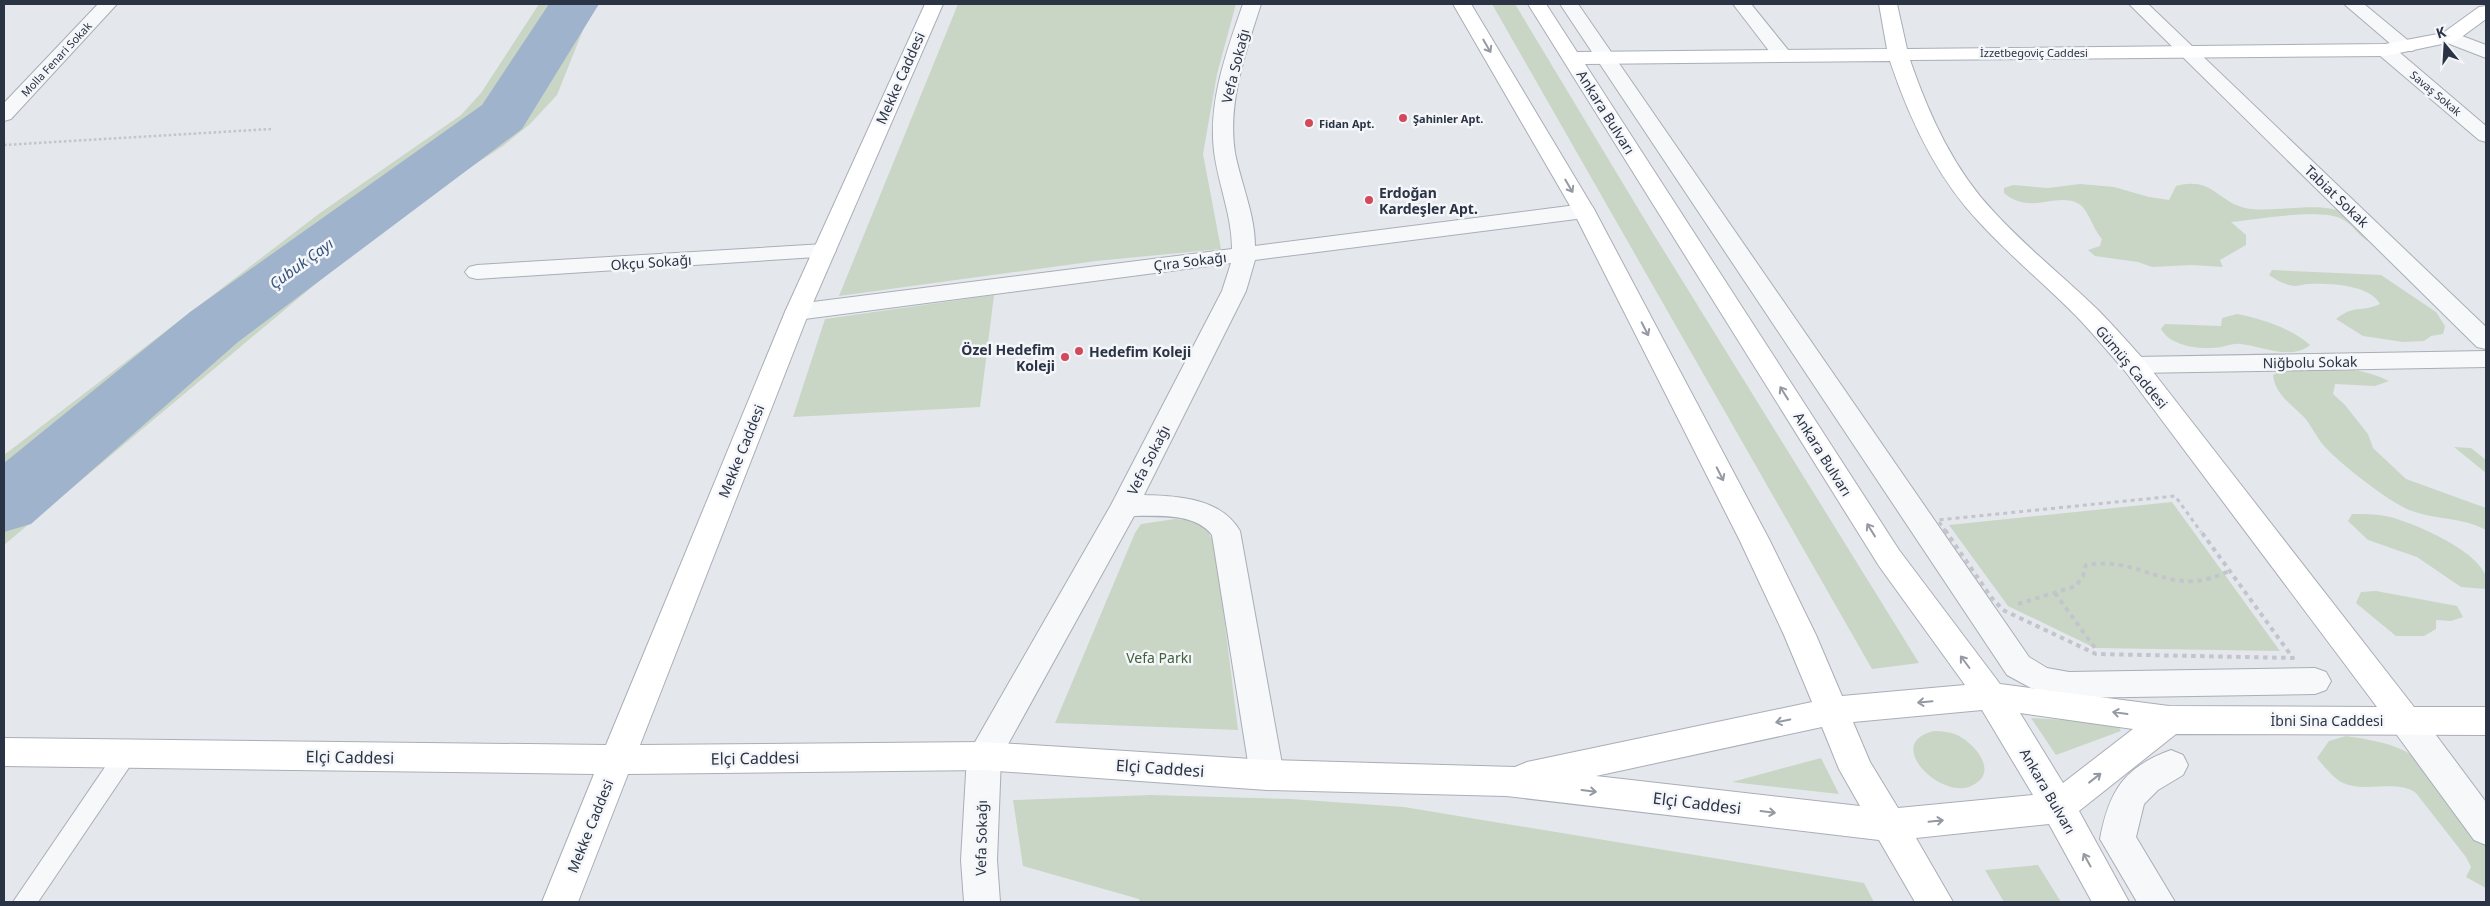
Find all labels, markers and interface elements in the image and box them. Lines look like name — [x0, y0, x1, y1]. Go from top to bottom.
street label: Molla Fenari Sokak — [17, 18, 95, 100]
north arrow — [2420, 20, 2470, 70]
text: K — [2433, 21, 2449, 43]
street label: Vefa Sokağı — [1217, 27, 1253, 105]
street label: Mekke Caddesi — [871, 29, 929, 127]
one-way arrow — [1482, 38, 1492, 52]
street label: İzzetbegoviç Caddesi — [1980, 45, 2088, 60]
street label: Ankara Bulvarı — [1573, 66, 1639, 158]
street label: Savaş Sokak — [2407, 67, 2465, 119]
place label: Şahinler Apt. — [1413, 111, 1483, 126]
marker: Şahinler Apt. — [1397, 112, 1409, 124]
place label: Fidan Apt. — [1319, 116, 1374, 131]
marker: Fidan Apt. — [1303, 117, 1315, 129]
street label: Tabiat Sokak — [2301, 161, 2374, 232]
one-way arrow — [1564, 178, 1574, 193]
place label: Erdoğan Kardeşler Apt. — [1379, 183, 1478, 218]
marker: Erdoğan Kardeşler Apt. — [1363, 194, 1375, 206]
water label: Çubuk Çayı — [265, 233, 337, 293]
street label: Çıra Sokağı — [1153, 247, 1227, 275]
street label: Okçu Sokağı — [610, 250, 692, 274]
street label: Gümüş Caddesi — [2092, 321, 2172, 413]
one-way arrow — [1640, 322, 1650, 337]
place label: Özel Hedefim Koleji — [961, 340, 1055, 375]
place label: Hedefim Koleji — [1089, 342, 1191, 361]
marker: Hedefim Koleji — [1073, 345, 1085, 357]
marker: Özel Hedefim Koleji — [1059, 351, 1071, 363]
street label: Niğbolu Sokak — [2262, 352, 2358, 372]
one-way arrow — [1779, 386, 1789, 400]
street label: Mekke Caddesi — [714, 401, 768, 501]
street label: Ankara Bulvarı — [1790, 408, 1856, 500]
street label: Vefa Sokağı — [1122, 422, 1174, 498]
one-way arrow — [1715, 466, 1725, 481]
one-way arrow — [1866, 523, 1876, 537]
park label: Vefa Parkı — [1126, 648, 1192, 667]
one-way arrow — [1960, 655, 1970, 669]
one-way arrow — [1917, 697, 1933, 707]
one-way arrow — [2113, 708, 2129, 718]
street label: İbni Sina Caddesi — [2271, 711, 2383, 730]
one-way arrow — [1775, 717, 1791, 727]
street label: Elçi Caddesi — [306, 745, 394, 769]
street label: Ankara Bulvarı — [2016, 745, 2080, 837]
street label: Elçi Caddesi — [711, 746, 799, 770]
street label: Elçi Caddesi — [1115, 754, 1205, 782]
one-way arrow — [2088, 773, 2102, 783]
street label: Mekke Caddesi — [563, 776, 617, 876]
one-way arrow — [1581, 786, 1597, 796]
street label: Elçi Caddesi — [1652, 787, 1742, 819]
street label: Vefa Sokağı — [971, 800, 991, 876]
one-way arrow — [1760, 807, 1776, 817]
one-way arrow — [1928, 816, 1944, 825]
one-way arrow — [2082, 853, 2091, 868]

